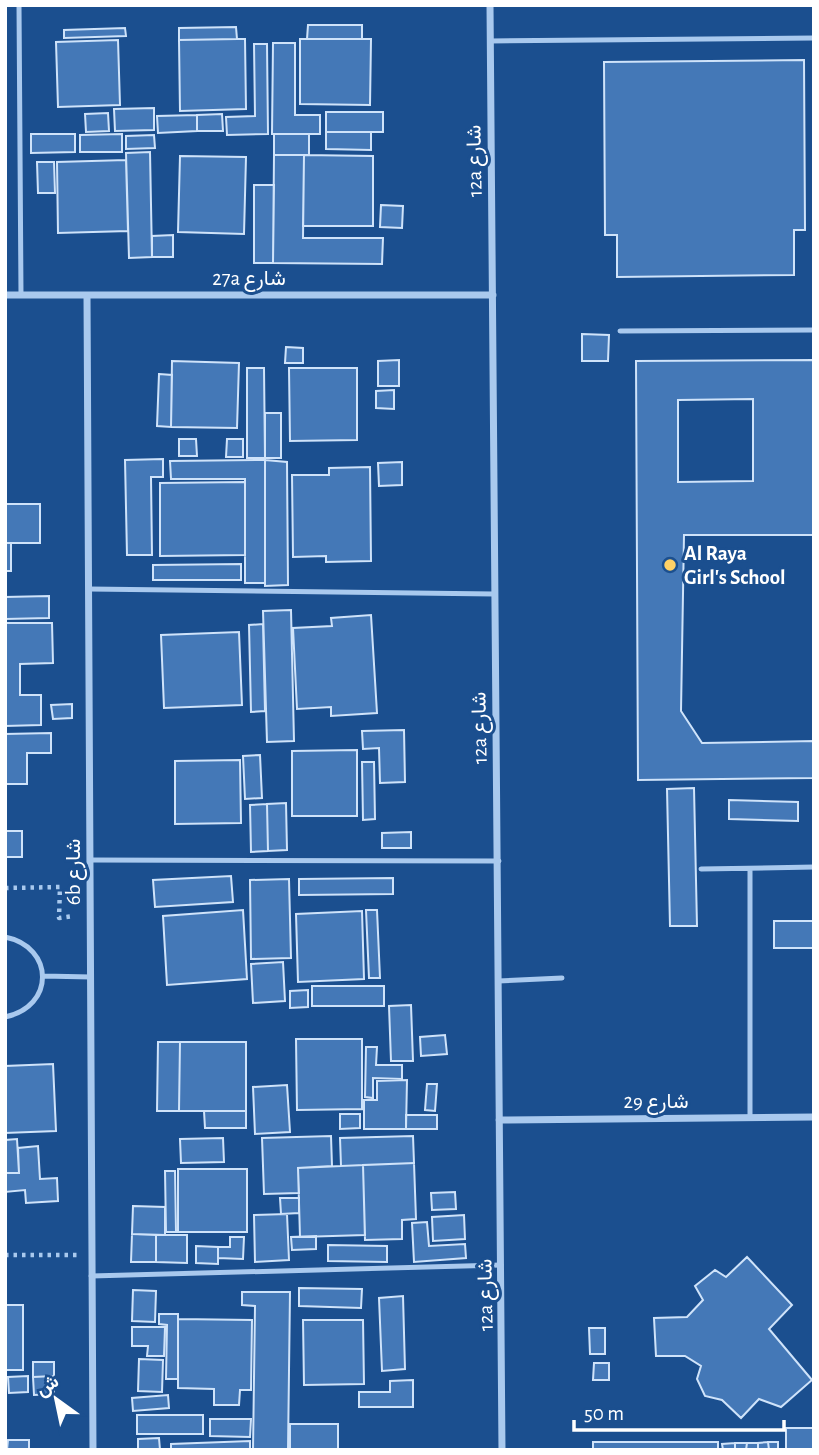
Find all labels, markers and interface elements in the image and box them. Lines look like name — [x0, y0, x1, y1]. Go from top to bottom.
street label: 12a شارع — [463, 125, 489, 197]
street label: 27a شارع — [212, 268, 286, 292]
place label: Al Raya Girl's School — [684, 543, 786, 588]
marker: Al Raya Girl's School — [662, 557, 678, 573]
street label: 12a شارع — [468, 692, 494, 764]
street label: 6b شارع — [63, 839, 87, 905]
street label: شارع 29 — [623, 1091, 689, 1115]
street label: 12a شارع — [474, 1259, 500, 1331]
north arrow — [21, 1364, 91, 1434]
text: ش — [33, 1372, 63, 1401]
scale bar — [574, 1388, 784, 1432]
text: 50 m — [584, 1403, 624, 1424]

